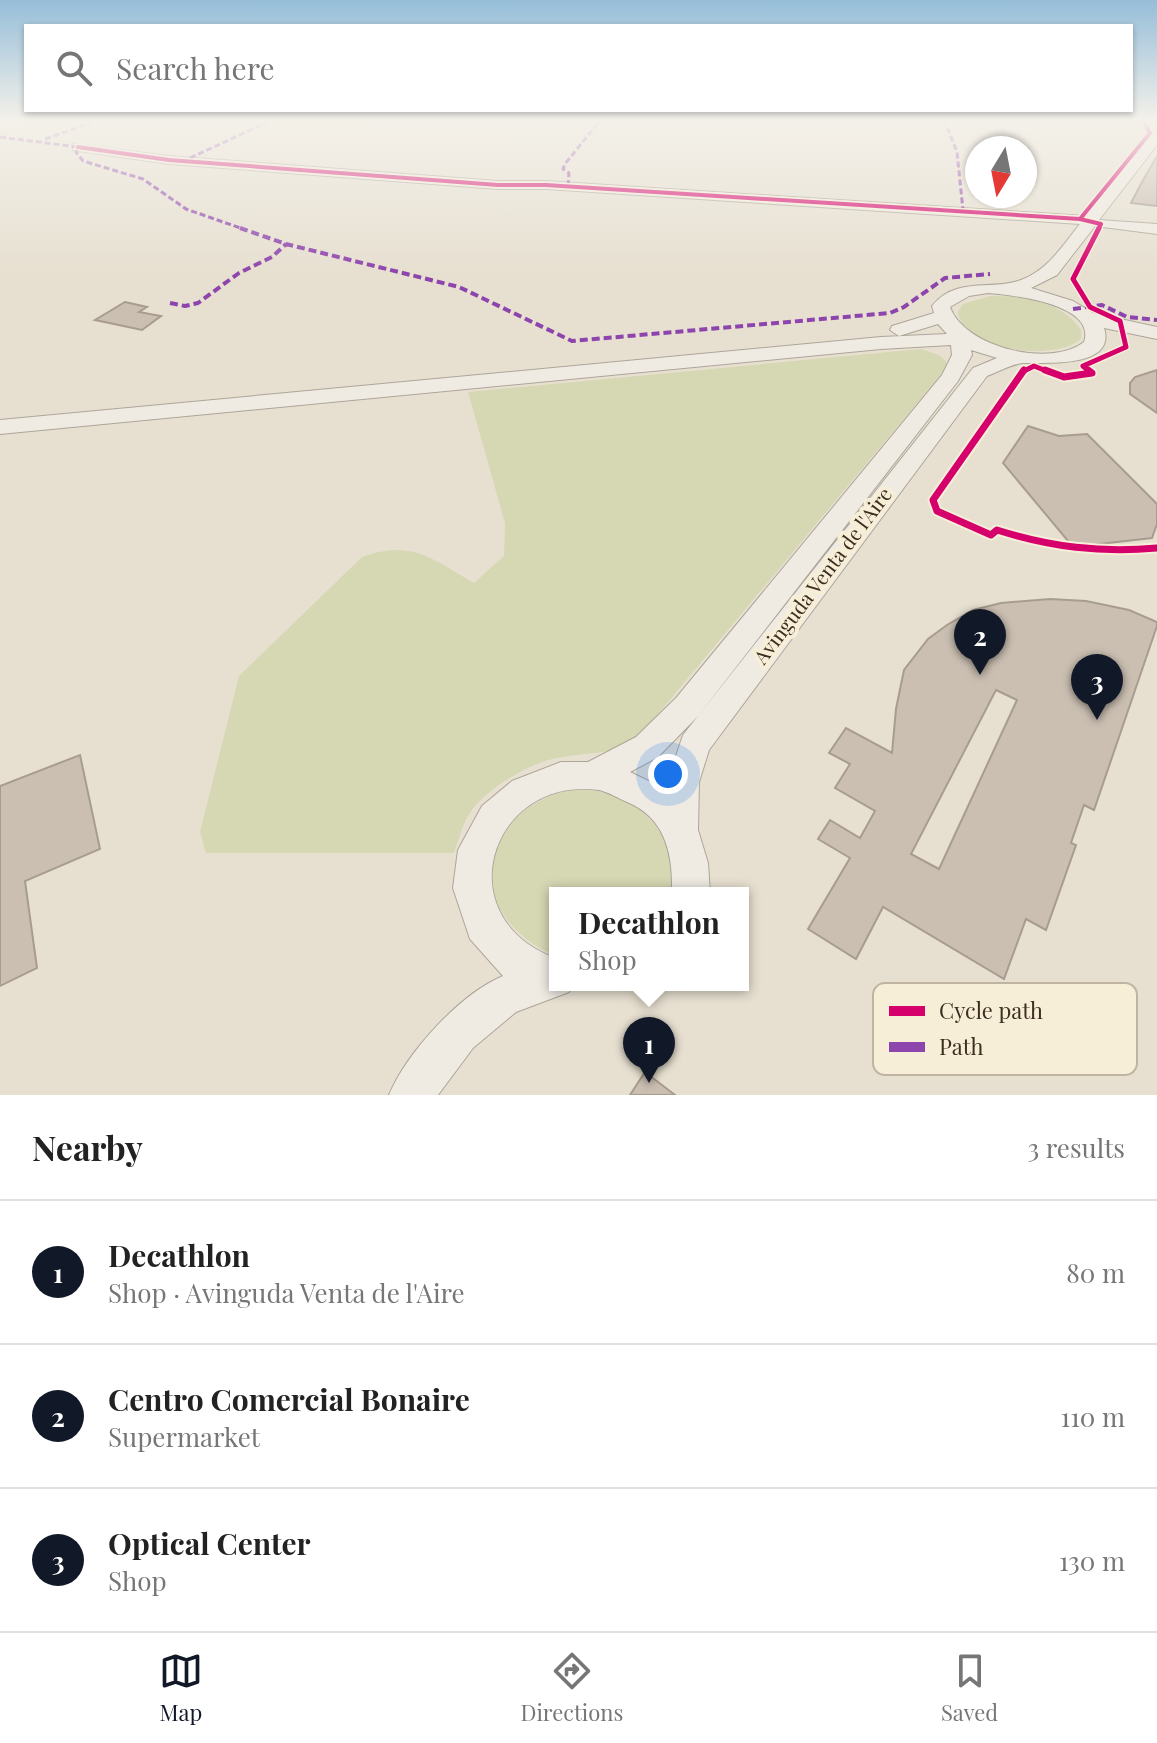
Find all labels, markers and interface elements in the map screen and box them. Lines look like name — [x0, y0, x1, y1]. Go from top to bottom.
search box — [24, 24, 1133, 112]
icon: search — [52, 46, 96, 90]
text: Search here — [116, 48, 275, 88]
north arrow — [965, 136, 1037, 208]
street label: Avinguda Venta de l'Aire — [746, 481, 897, 670]
pin: 2 — [954, 609, 1006, 675]
pin: 3 — [1071, 654, 1123, 720]
your location — [648, 754, 688, 794]
popup — [549, 887, 749, 991]
text: Decathlon — [578, 902, 720, 942]
text: Shop — [578, 942, 637, 977]
legend — [873, 983, 1137, 1075]
text: Cycle path — [939, 995, 1043, 1025]
pin: 1 — [623, 1017, 675, 1083]
text: Path — [939, 1031, 983, 1061]
text: Nearby — [32, 1124, 143, 1170]
text: 3 results — [1028, 1130, 1125, 1165]
text: Decathlon — [108, 1235, 250, 1275]
text: 1 — [53, 1255, 63, 1290]
text: 80 m — [1066, 1255, 1125, 1290]
text: Shop · Avinguda Venta de l'Aire — [108, 1275, 465, 1310]
text: Centro Comercial Bonaire — [108, 1379, 470, 1419]
text: 2 — [51, 1399, 65, 1434]
text: 110 m — [1061, 1399, 1125, 1434]
text: Supermarket — [108, 1419, 260, 1454]
text: Optical Center — [108, 1523, 310, 1563]
text: 3 — [52, 1543, 64, 1578]
text: 130 m — [1059, 1543, 1125, 1578]
text: Shop — [108, 1563, 167, 1598]
tab: Map — [159, 1649, 203, 1727]
tab: Directions — [520, 1649, 623, 1727]
tab: Saved — [941, 1649, 998, 1727]

